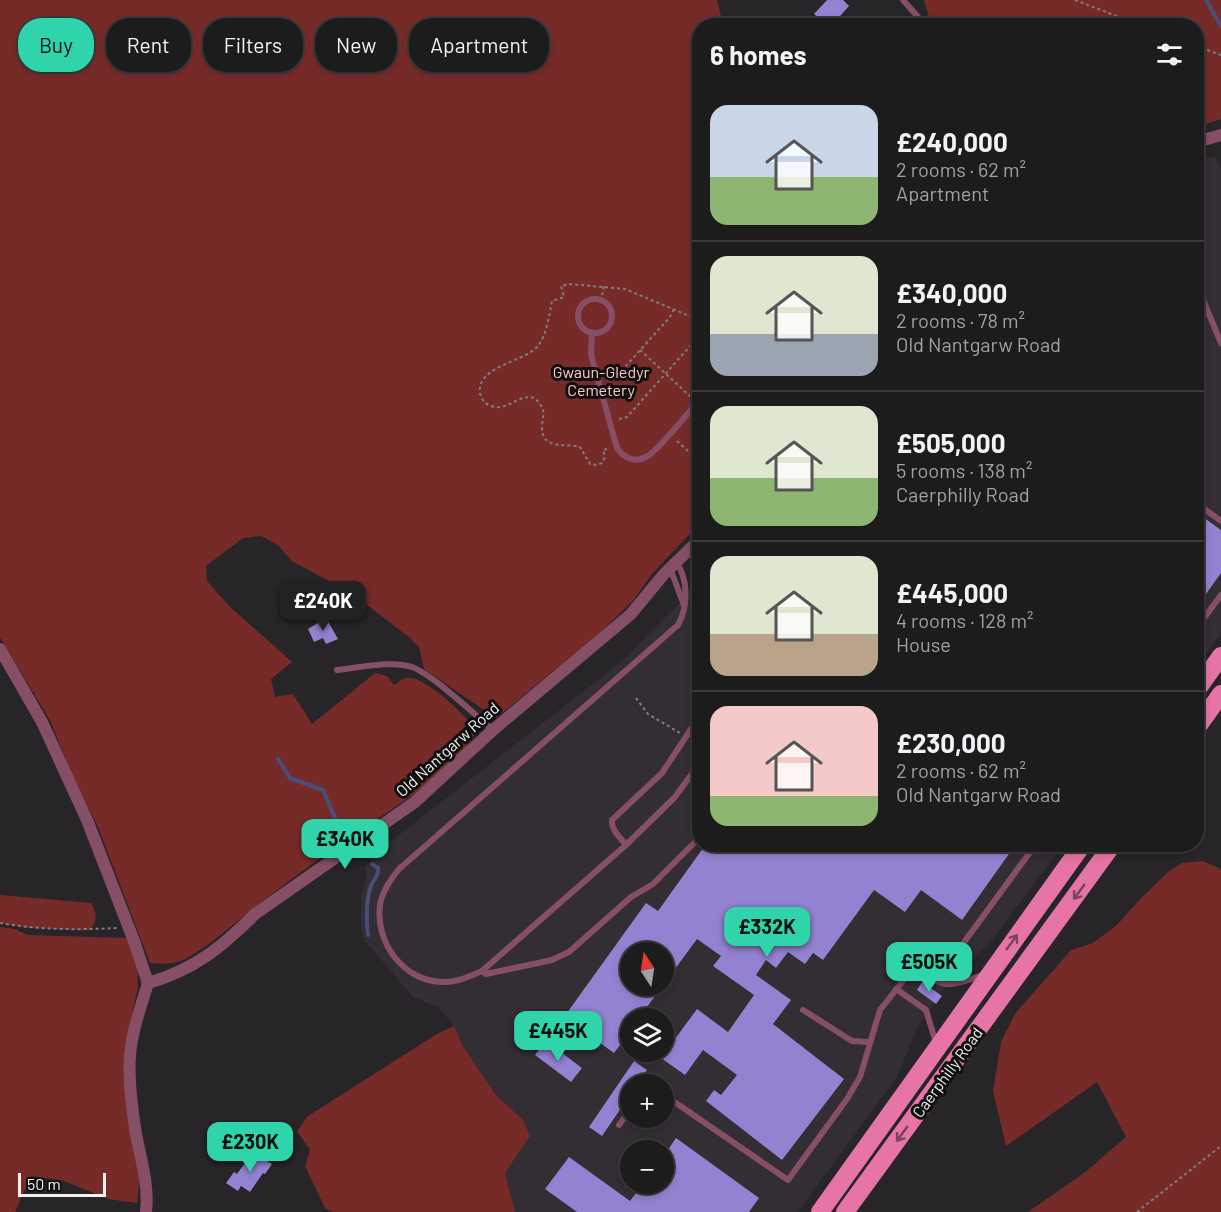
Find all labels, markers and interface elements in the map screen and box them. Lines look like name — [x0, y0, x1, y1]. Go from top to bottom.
chip: Buy — [18, 18, 94, 72]
chip: Rent — [106, 18, 191, 72]
chip: Filters — [203, 18, 303, 72]
chip: New — [315, 18, 397, 72]
chip: Apartment — [409, 18, 549, 72]
icon: filters — [1153, 38, 1186, 71]
text: 6 homes — [710, 39, 807, 70]
text: £240,000 — [896, 126, 1008, 157]
icon: home — [758, 129, 830, 201]
text: 2 rooms · 62 m² — [896, 157, 1026, 181]
text: Apartment — [896, 181, 989, 205]
text: £340,000 — [896, 277, 1007, 308]
icon: home — [758, 280, 830, 352]
text: 2 rooms · 78 m² — [896, 308, 1025, 332]
text: Old Nantgarw Road — [896, 332, 1061, 356]
park label: Gwaun-Gledyr Cemetery — [553, 362, 650, 399]
text: £505,000 — [896, 427, 1005, 458]
icon: home — [758, 430, 830, 502]
text: 5 rooms · 138 m² — [896, 458, 1032, 482]
text: Caerphilly Road — [896, 482, 1030, 506]
text: £445,000 — [896, 577, 1008, 608]
icon: home — [758, 580, 830, 652]
pin: £240K — [281, 581, 365, 632]
text: £240K — [293, 588, 353, 612]
text: 4 rooms · 128 m² — [896, 608, 1034, 632]
text: House — [896, 632, 951, 656]
street label: Old Nantgarw Road — [392, 698, 502, 800]
text: £230,000 — [896, 727, 1006, 758]
icon: home — [758, 730, 830, 802]
text: 2 rooms · 62 m² — [896, 758, 1026, 782]
text: Old Nantgarw Road — [896, 782, 1061, 806]
pin: £340K — [303, 819, 387, 870]
text: £340K — [315, 826, 375, 850]
one-way arrow — [1072, 884, 1085, 900]
pin: £332K — [725, 907, 809, 958]
text: £332K — [738, 914, 796, 938]
one-way arrow — [1006, 935, 1018, 951]
north arrow — [620, 942, 674, 996]
map controls — [620, 942, 674, 1194]
pin: £505K — [887, 942, 971, 993]
text: £505K — [900, 949, 958, 973]
button: layers — [620, 1008, 674, 1062]
pin: £445K — [516, 1011, 600, 1062]
text: £445K — [528, 1018, 588, 1042]
street label: Caerphilly Road — [908, 1023, 986, 1121]
button: + — [620, 1074, 674, 1128]
pin: £230K — [208, 1122, 292, 1173]
one-way arrow — [896, 1126, 908, 1142]
text: £230K — [221, 1129, 279, 1153]
button: − — [620, 1140, 674, 1194]
scale bar — [18, 1170, 106, 1198]
text: 50 m — [27, 1174, 61, 1193]

